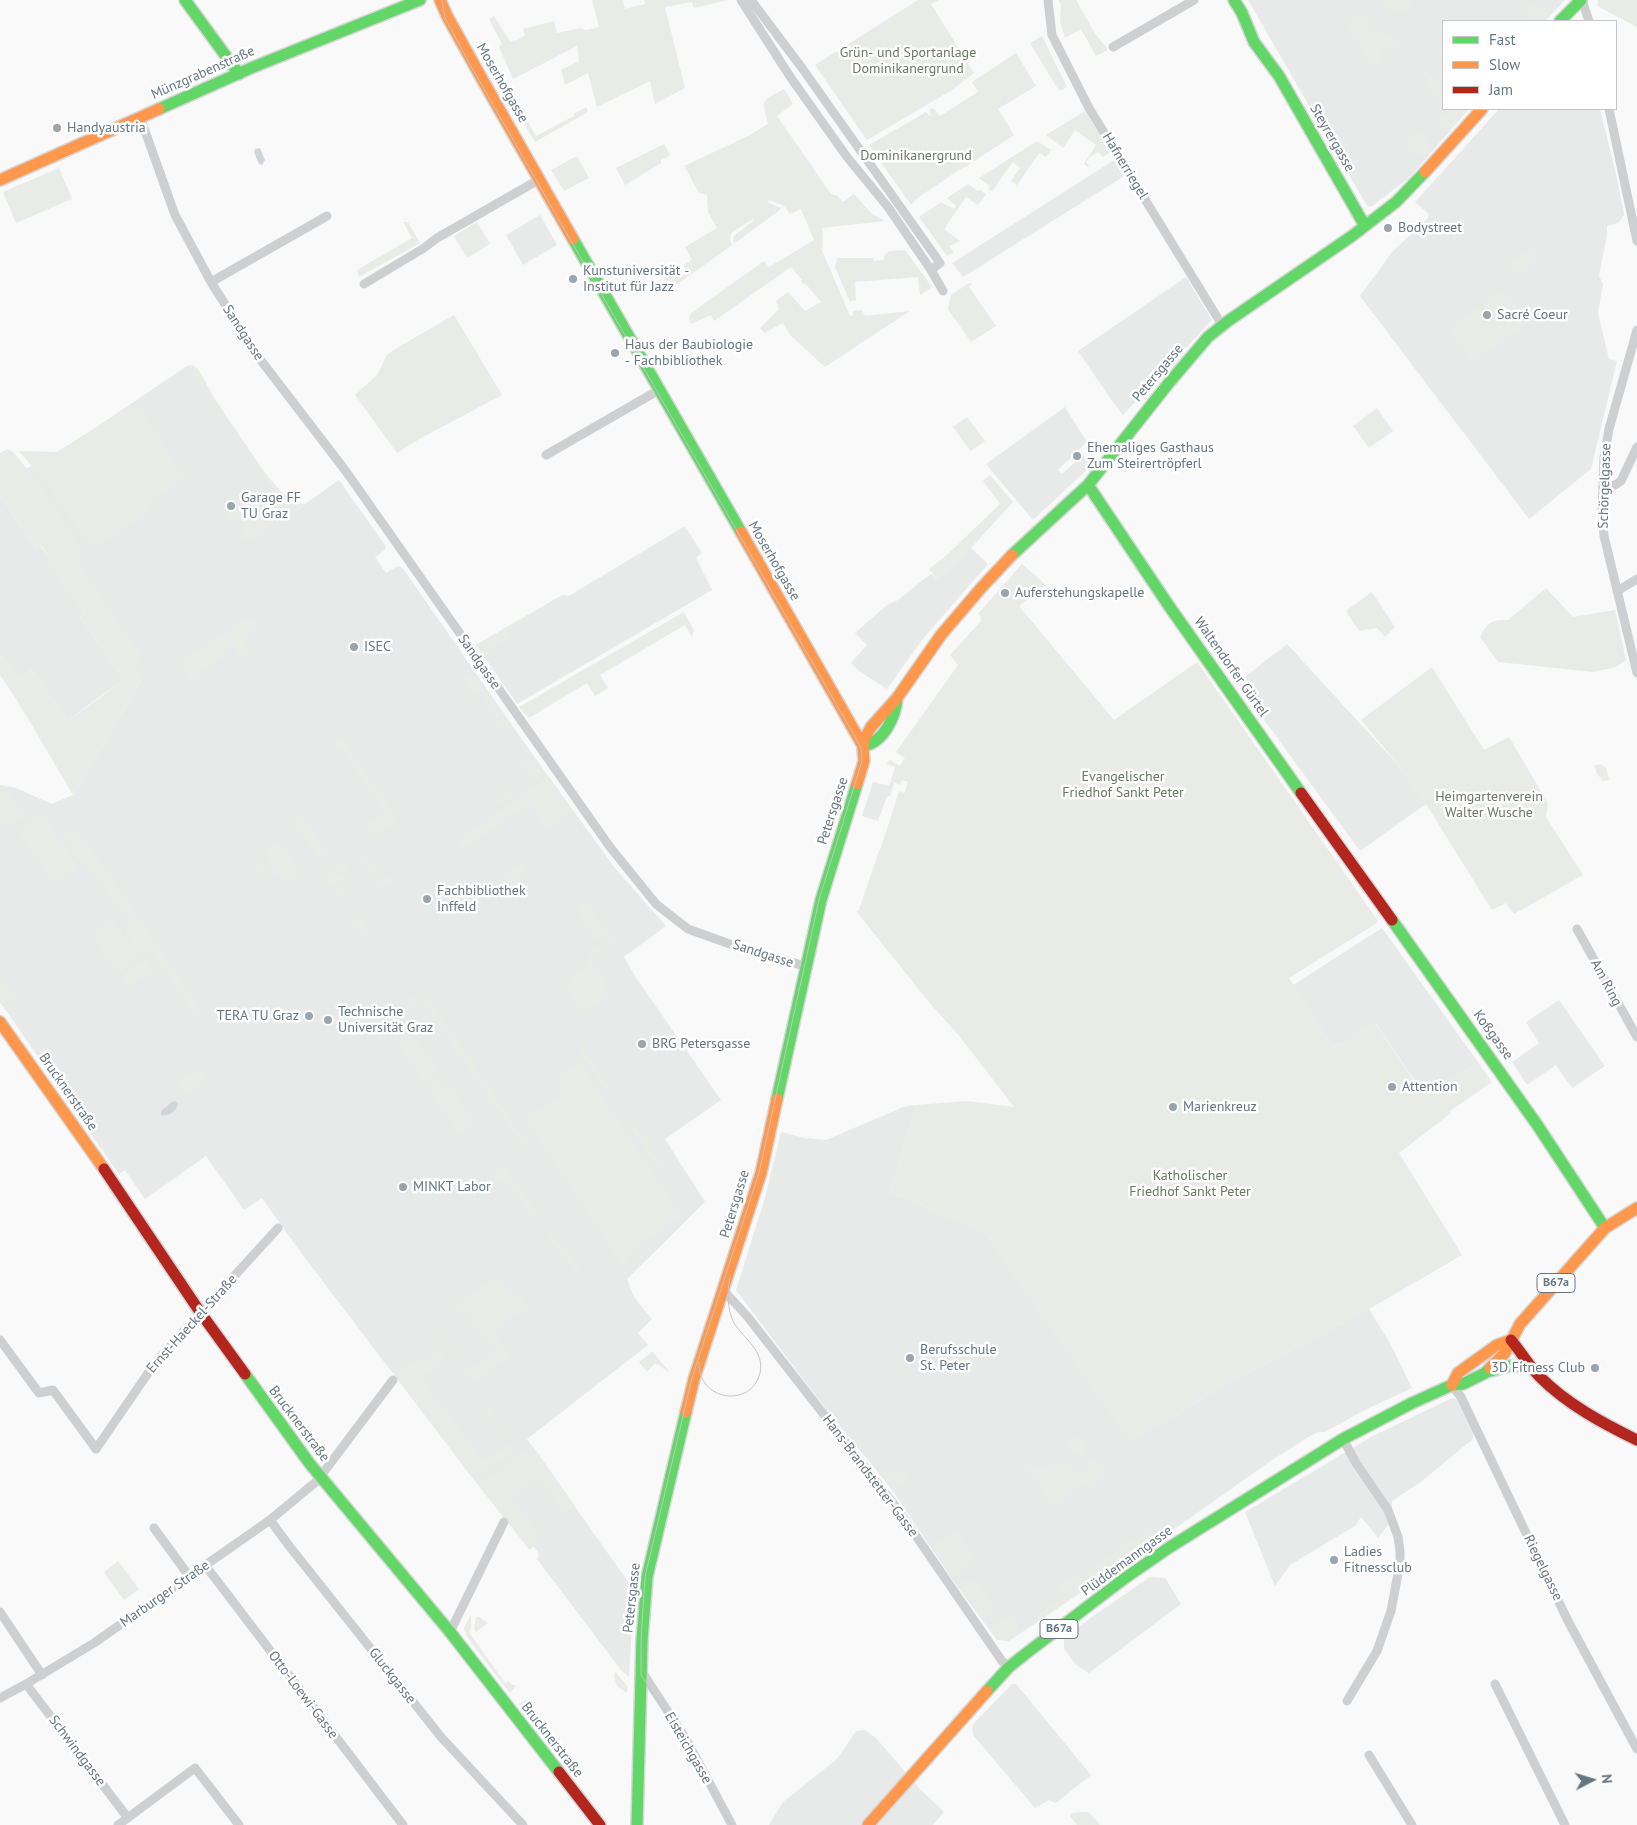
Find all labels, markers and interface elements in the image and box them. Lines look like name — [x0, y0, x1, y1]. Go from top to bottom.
legend — [1442, 20, 1617, 110]
text: Fast — [1489, 30, 1516, 49]
street label: Moserhofgasse — [472, 40, 532, 126]
street label: Münzgrabenstraße — [149, 43, 257, 103]
park label: Grün- und Sportanlage Dominikanergrund — [840, 45, 976, 78]
text: Slow — [1489, 55, 1520, 74]
text: Jam — [1489, 80, 1513, 99]
street label: Steyrergasse — [1306, 101, 1358, 175]
place label: Handyaustria — [67, 120, 146, 136]
marker: Handyaustria — [51, 122, 63, 134]
street label: Hafnerriegel — [1099, 130, 1151, 202]
park label: Dominikanergrund — [860, 148, 972, 164]
place label: Bodystreet — [1398, 220, 1462, 236]
marker: Bodystreet — [1382, 222, 1394, 234]
place label: Kunstuniversität - Institut für Jazz — [583, 263, 689, 296]
marker: Kunstuniversität - Institut für Jazz — [567, 273, 579, 285]
street label: Sandgasse — [219, 302, 267, 364]
place label: Sacré Coeur — [1497, 307, 1568, 323]
marker: Sacré Coeur — [1481, 309, 1493, 321]
place label: Haus der Baubiologie - Fachbibliothek — [625, 337, 753, 370]
street label: Petersgasse — [1129, 341, 1187, 405]
marker: Haus der Baubiologie - Fachbibliothek — [609, 347, 621, 359]
place label: Ehemaliges Gasthaus Zum Steirertröpferl — [1087, 440, 1214, 472]
street label: Schörgelgasse — [1595, 443, 1615, 529]
marker: Ehemaliges Gasthaus Zum Steirertröpferl — [1071, 450, 1083, 462]
place label: Garage FF TU Graz — [241, 490, 301, 522]
marker: Garage FF TU Graz — [225, 500, 237, 512]
street label: Moserhofgasse — [744, 518, 804, 604]
place label: Auferstehungskapelle — [1015, 585, 1144, 601]
marker: Auferstehungskapelle — [999, 587, 1011, 599]
street label: Waltendorfer Gürtel — [1190, 614, 1272, 720]
street label: Sandgasse — [454, 631, 504, 693]
place label: ISEC — [364, 639, 391, 655]
marker: ISEC — [348, 641, 360, 653]
park label: Evangelischer Friedhof Sankt Peter — [1062, 769, 1184, 802]
street label: Petersgasse — [814, 775, 852, 847]
park label: Heimgartenverein Walter Wusche — [1435, 789, 1543, 822]
place label: Fachbibliothek Inffeld — [437, 883, 526, 916]
marker: Fachbibliothek Inffeld — [421, 893, 433, 905]
street label: Sandgasse — [730, 936, 796, 972]
street label: Am Ring — [1587, 957, 1625, 1009]
place label: Technische Universität Graz — [338, 1004, 433, 1036]
street label: Koßgasse — [1469, 1007, 1517, 1063]
place label: TERA TU Graz — [217, 1008, 299, 1024]
marker: TERA TU Graz — [303, 1010, 315, 1022]
marker: Technische Universität Graz — [322, 1014, 334, 1026]
place label: BRG Petersgasse — [652, 1036, 750, 1052]
marker: BRG Petersgasse — [636, 1038, 648, 1050]
street label: Brucknerstraße — [35, 1050, 101, 1134]
place label: Attention — [1402, 1079, 1458, 1095]
marker: Attention — [1386, 1081, 1398, 1093]
place label: Marienkreuz — [1183, 1099, 1257, 1115]
marker: Marienkreuz — [1167, 1101, 1179, 1113]
street label: Petersgasse — [717, 1168, 753, 1240]
park label: Katholischer Friedhof Sankt Peter — [1129, 1168, 1251, 1200]
place label: MINKT Labor — [413, 1179, 491, 1195]
marker: MINKT Labor — [397, 1181, 409, 1193]
street label: Ernst-Haeckel-Straße — [143, 1271, 241, 1377]
road number: B67a — [1537, 1274, 1575, 1292]
place label: Berufsschule St. Peter — [920, 1342, 997, 1374]
marker: Berufsschule St. Peter — [904, 1352, 916, 1364]
place label: 3D Fitness Club — [1491, 1360, 1585, 1376]
marker: 3D Fitness Club — [1589, 1362, 1601, 1374]
street label: Brucknerstraße — [265, 1383, 333, 1465]
street label: Hans-Brandstetter-Gasse — [819, 1412, 921, 1540]
street label: Plüddemanngasse — [1078, 1522, 1176, 1600]
street label: Riegelgasse — [1520, 1532, 1566, 1604]
place label: Ladies Fitnessclub — [1344, 1544, 1412, 1576]
marker: Ladies Fitnessclub — [1328, 1554, 1340, 1566]
street label: Marburger Straße — [117, 1557, 213, 1631]
street label: Petersgasse — [620, 1562, 644, 1634]
road number: B67a — [1040, 1620, 1078, 1638]
street label: Gluckgasse — [365, 1645, 419, 1707]
street label: Otto-Loewi-Gasse — [264, 1648, 342, 1742]
street label: Brucknerstraße — [517, 1699, 587, 1781]
street label: Eisteichgasse — [661, 1709, 715, 1787]
street label: Schwindgasse — [45, 1712, 109, 1790]
north arrow — [1567, 1755, 1617, 1805]
text: N — [1598, 1773, 1616, 1784]

